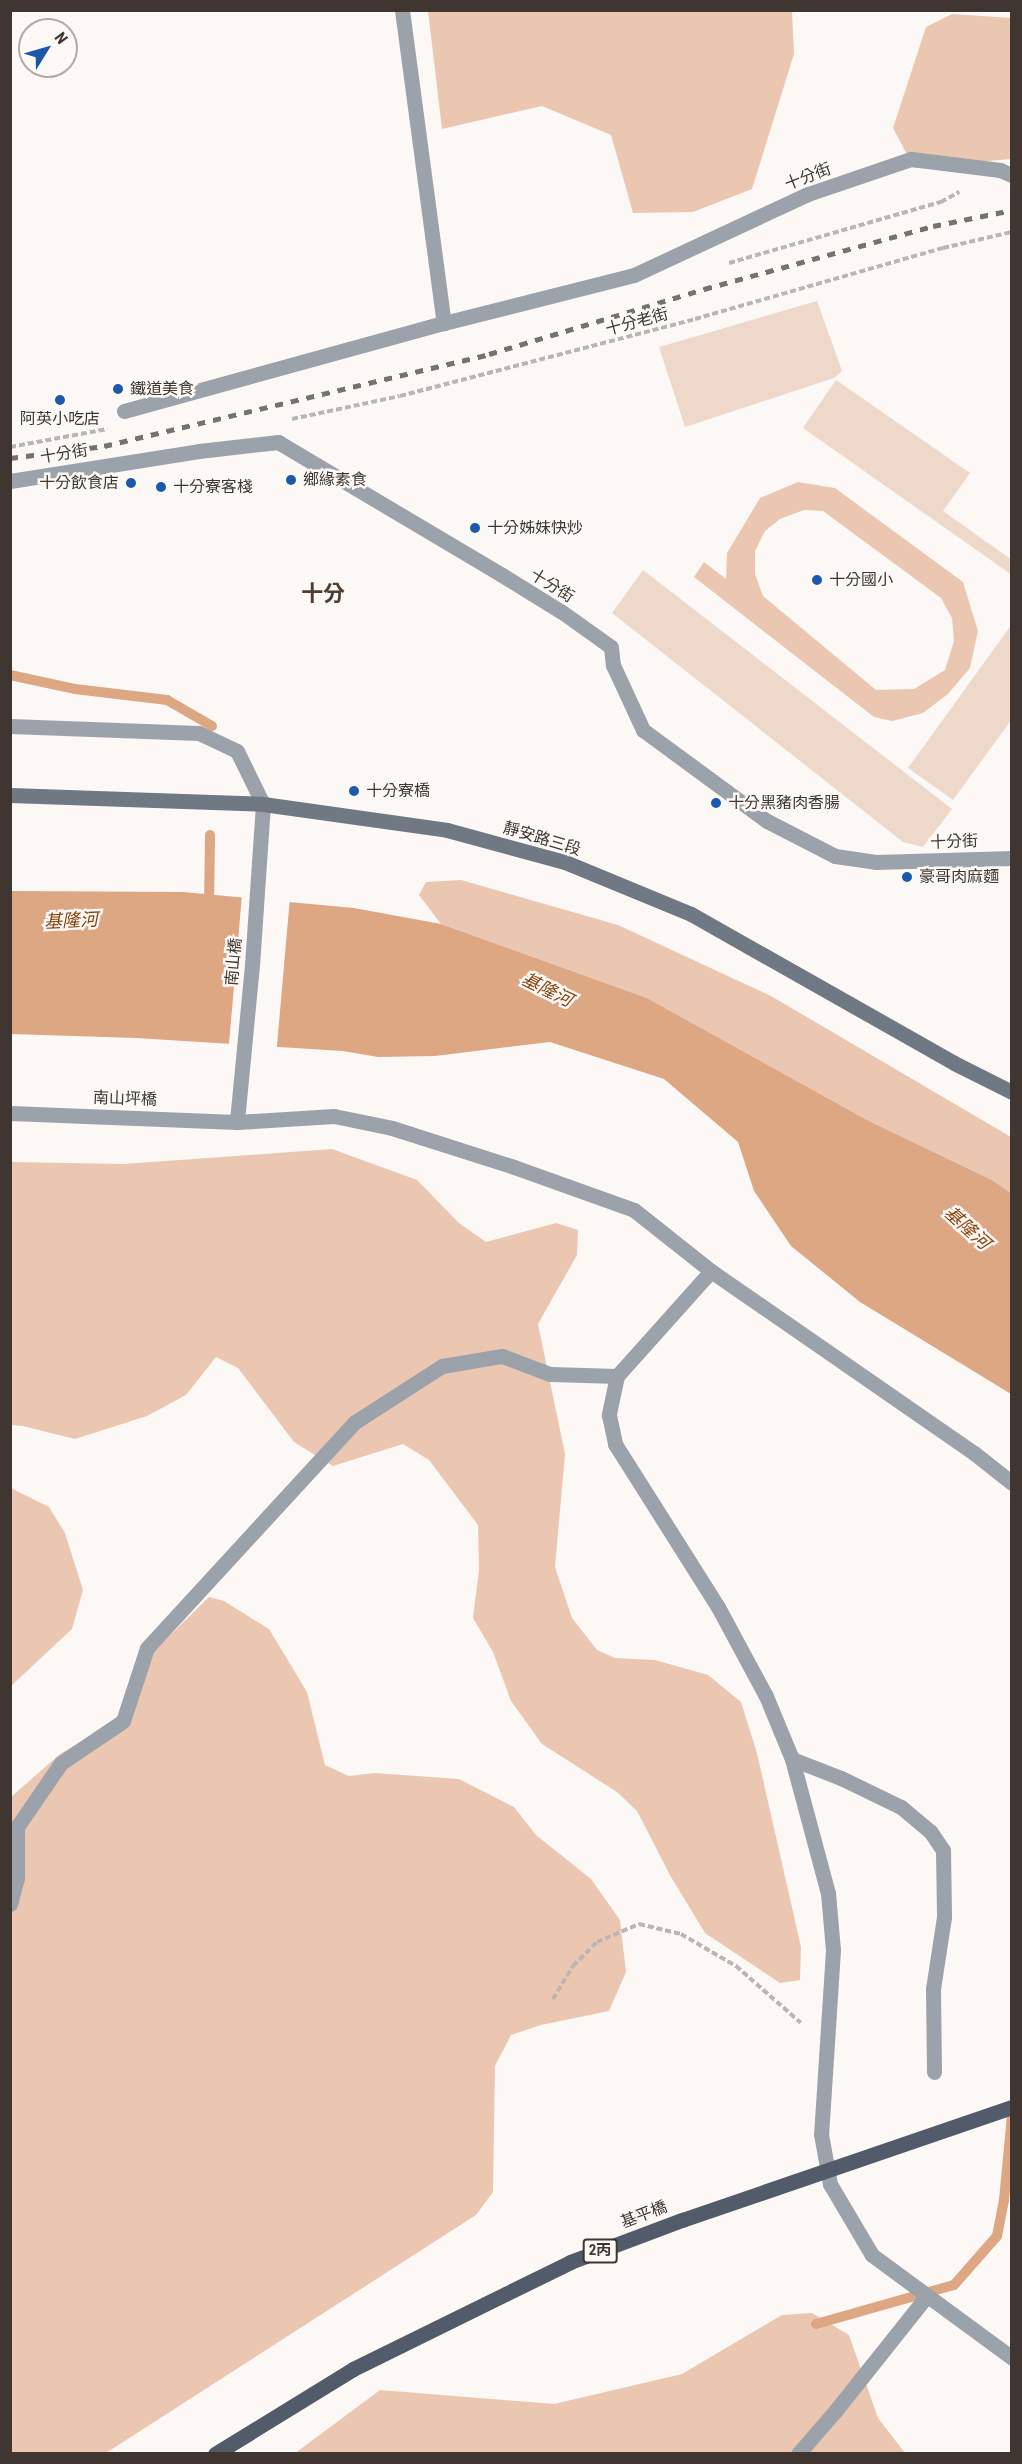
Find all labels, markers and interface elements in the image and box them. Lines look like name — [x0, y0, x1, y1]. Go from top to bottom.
north arrow — [18, 18, 78, 78]
text: N — [51, 28, 72, 48]
street label: 十分街 — [782, 159, 834, 195]
street label: 十分老街 — [604, 304, 670, 340]
place label: 鐵道美食 — [130, 379, 194, 399]
marker: 鐵道美食 — [111, 382, 125, 396]
marker: 阿英小吃店 — [53, 393, 67, 407]
place label: 阿英小吃店 — [20, 409, 100, 429]
street label: 十分街 — [39, 441, 89, 467]
place label: 鄉緣素食 — [303, 470, 367, 490]
place label: 十分飲食店 — [39, 473, 119, 493]
marker: 鄉緣素食 — [284, 473, 298, 487]
marker: 十分飲食店 — [124, 476, 138, 490]
place label: 十分寮客棧 — [173, 477, 253, 497]
marker: 十分寮客棧 — [154, 480, 168, 494]
place label: 十分姊妹快炒 — [487, 518, 583, 538]
marker: 十分姊妹快炒 — [468, 521, 482, 535]
street label: 十分街 — [527, 565, 577, 607]
place label: 十分國小 — [829, 570, 893, 590]
marker: 十分國小 — [810, 573, 824, 587]
district label: 十分 — [301, 581, 345, 607]
place label: 十分寮橋 — [366, 781, 430, 801]
marker: 十分寮橋 — [347, 784, 361, 798]
place label: 十分黑豬肉香腸 — [728, 793, 840, 813]
marker: 十分黑豬肉香腸 — [709, 796, 723, 810]
street label: 靜安路三段 — [501, 818, 583, 860]
street label: 十分街 — [930, 832, 978, 852]
place label: 豪哥肉麻麵 — [919, 867, 999, 887]
marker: 豪哥肉麻麵 — [900, 870, 914, 884]
water label: 基隆河 — [43, 909, 99, 933]
street label: 南山橋 — [222, 937, 246, 987]
water label: 基隆河 — [518, 968, 576, 1012]
street label: 南山坪橋 — [93, 1088, 157, 1110]
water label: 基隆河 — [940, 1202, 994, 1254]
street label: 基平橋 — [618, 2197, 670, 2233]
road number: 2丙 — [582, 2239, 618, 2263]

